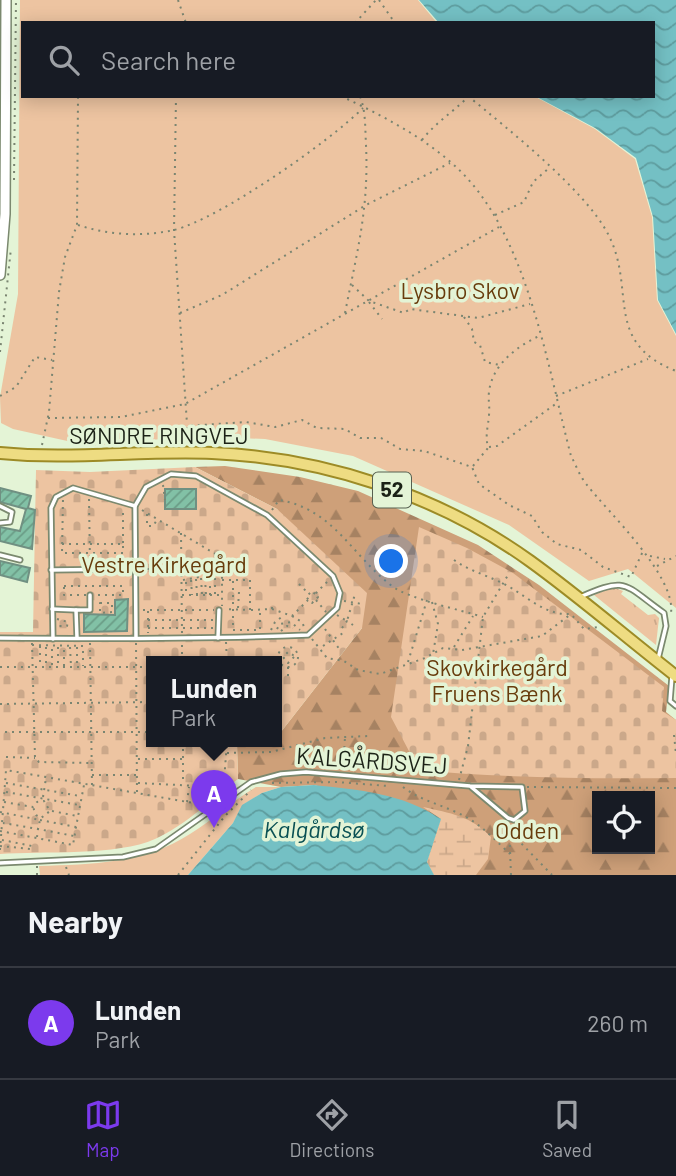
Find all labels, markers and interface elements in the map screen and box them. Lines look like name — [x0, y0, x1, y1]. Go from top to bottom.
search box — [21, 21, 655, 98]
icon: search — [45, 41, 83, 79]
text: Search here — [101, 44, 236, 75]
park label: Lysbro Skov — [400, 276, 520, 304]
street label: SØNDRE RINGVEJ — [69, 421, 249, 449]
road number: 52 — [373, 472, 411, 508]
your location — [374, 544, 408, 578]
park label: Vestre Kirkegård — [81, 550, 247, 578]
park label: Skovkirkegård Fruens Bænk — [426, 653, 568, 707]
popup — [146, 656, 282, 747]
text: Lunden — [171, 672, 257, 703]
text: Park — [171, 703, 216, 731]
street label: KALGÅRDSVEJ — [295, 741, 449, 779]
pin: A — [191, 770, 237, 828]
map controls — [592, 791, 655, 854]
button: locate — [592, 791, 655, 854]
water label: Kalgårdsø — [264, 814, 364, 843]
park label: Odden — [495, 816, 559, 844]
text: Nearby — [28, 903, 123, 939]
text: Lunden — [95, 994, 181, 1025]
text: A — [43, 1009, 59, 1037]
text: 260 m — [587, 1009, 648, 1037]
text: Park — [95, 1025, 140, 1053]
tab: Map — [84, 1096, 122, 1161]
tab: Directions — [290, 1096, 375, 1161]
tab: Saved — [542, 1096, 592, 1161]

